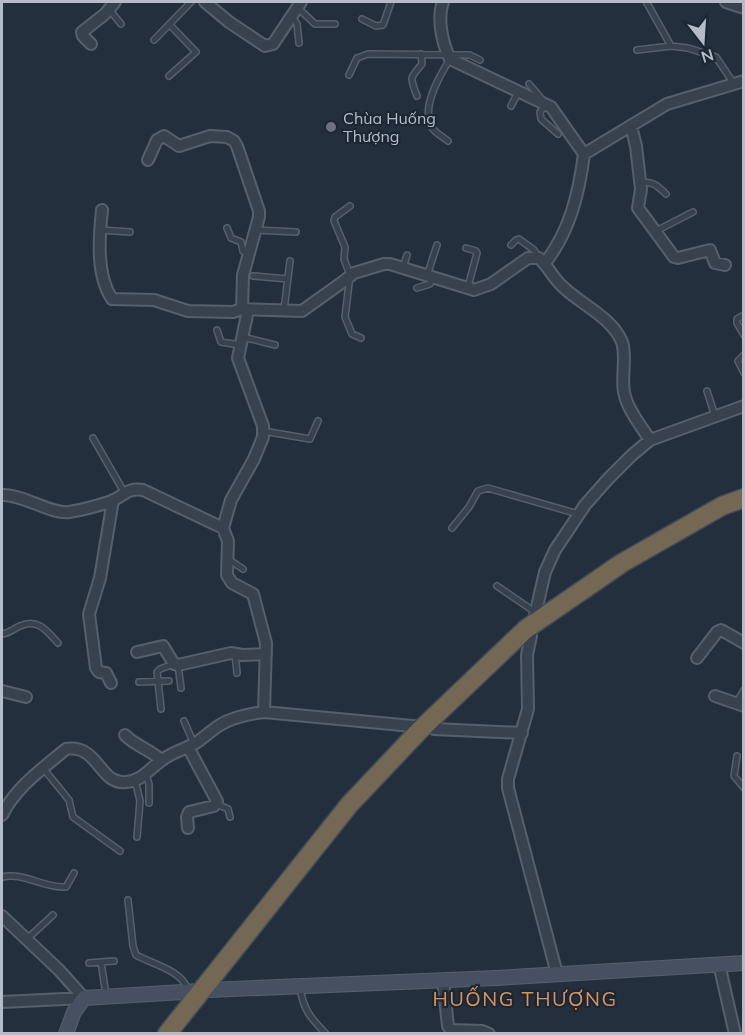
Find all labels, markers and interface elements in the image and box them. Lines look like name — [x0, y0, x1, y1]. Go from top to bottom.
north arrow — [673, 12, 733, 72]
text: N — [699, 45, 716, 68]
place label: Chùa Huống Thượng — [343, 108, 436, 146]
marker: Chùa Huống Thượng — [324, 120, 338, 134]
district label: HUỐNG THƯỢNG — [432, 986, 618, 1011]

